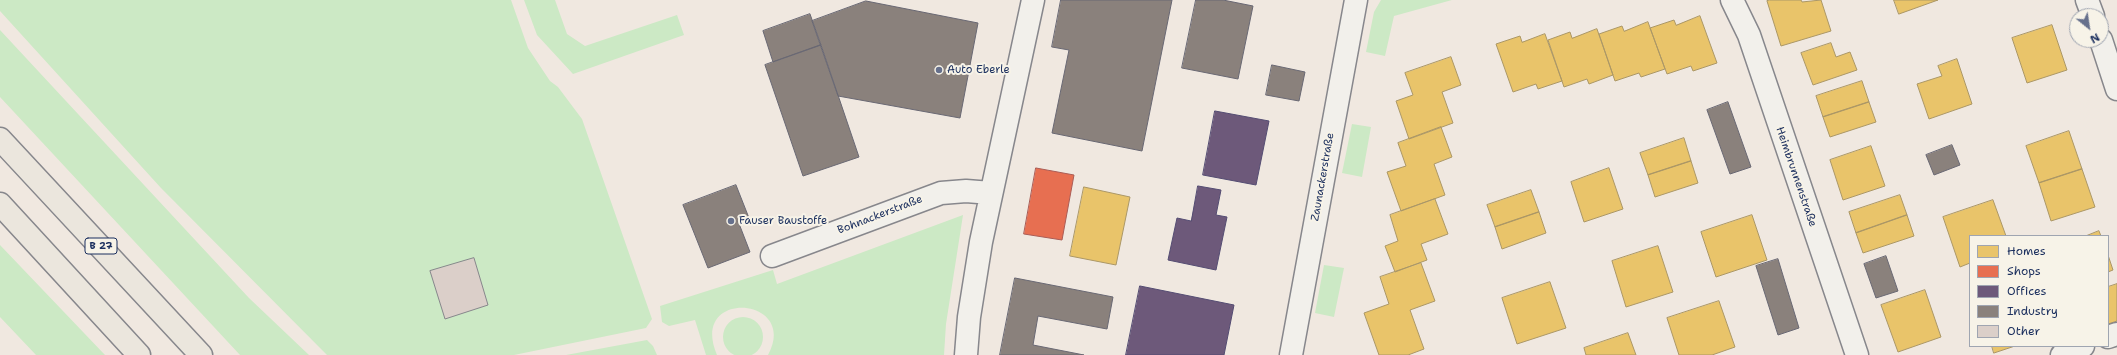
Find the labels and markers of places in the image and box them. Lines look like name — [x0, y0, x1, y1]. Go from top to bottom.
place label: Auto Eberle — [947, 63, 1010, 77]
marker: Auto Eberle — [934, 65, 944, 75]
place label: Fauser Baustoffe — [739, 214, 827, 228]
marker: Fauser Baustoffe — [726, 216, 736, 226]

